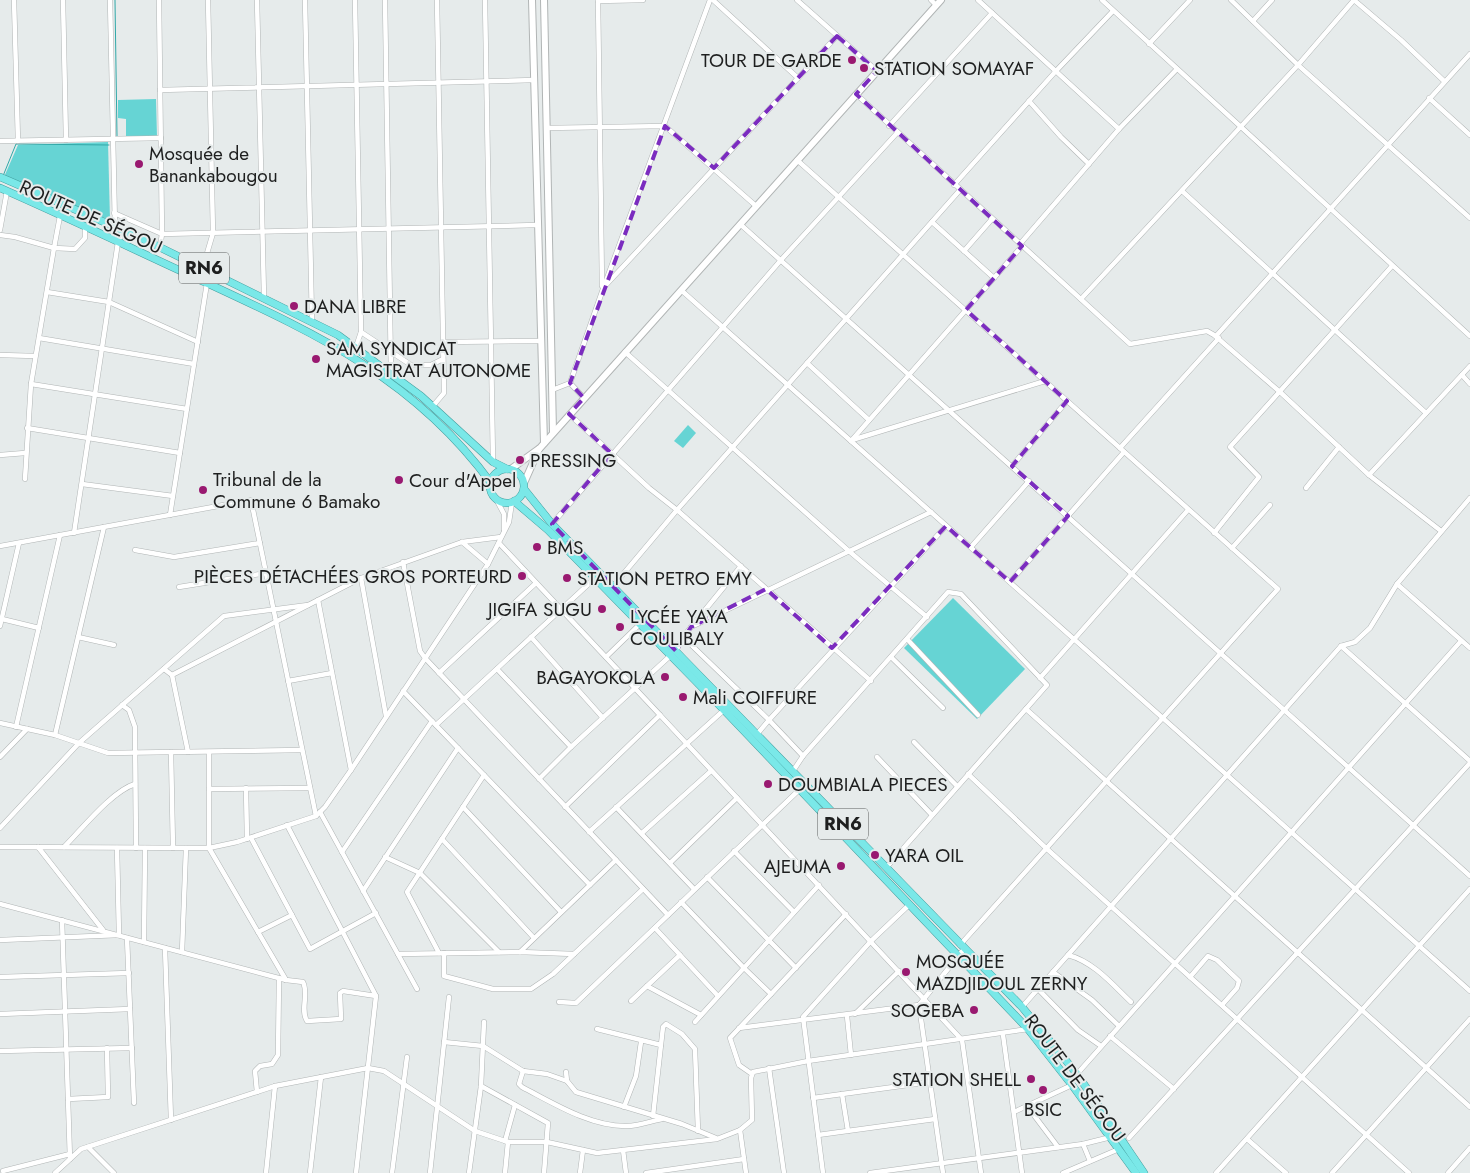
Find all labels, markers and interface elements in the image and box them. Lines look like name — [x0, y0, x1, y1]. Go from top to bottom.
place label: TOUR DE GARDE — [701, 47, 842, 74]
marker: TOUR DE GARDE — [846, 54, 858, 66]
place label: STATION SOMAYAF — [874, 55, 1034, 82]
marker: STATION SOMAYAF — [858, 62, 870, 74]
place label: Mosquée de Banankabougou — [149, 140, 278, 189]
marker: Mosquée de Banankabougou — [133, 158, 145, 170]
street label: ROUTE DE SÉGOU — [15, 173, 167, 261]
road number: RN6 — [179, 252, 229, 284]
place label: DANA LIBRE — [304, 293, 407, 320]
marker: DANA LIBRE — [288, 300, 300, 312]
place label: SAM SYNDICAT MAGISTRAT AUTONOME — [326, 335, 531, 384]
marker: SAM SYNDICAT MAGISTRAT AUTONOME — [310, 353, 322, 365]
place label: PRESSING — [530, 447, 616, 474]
marker: PRESSING — [514, 454, 526, 466]
place label: Tribunal de la Commune 6 Bamako — [213, 466, 380, 515]
place label: Cour d'Appel — [409, 467, 516, 494]
marker: Cour d'Appel — [393, 474, 405, 486]
marker: Tribunal de la Commune 6 Bamako — [197, 484, 209, 496]
place label: BMS — [547, 534, 583, 561]
marker: BMS — [531, 541, 543, 553]
place label: PIÈCES DÉTACHÉES GROS PORTEURD — [194, 563, 512, 590]
place label: STATION PETRO EMY — [577, 565, 752, 592]
marker: PIÈCES DÉTACHÉES GROS PORTEURD — [516, 570, 528, 582]
marker: STATION PETRO EMY — [561, 572, 573, 584]
place label: JIGIFA SUGU — [485, 596, 592, 623]
marker: JIGIFA SUGU — [596, 603, 608, 615]
place label: LYCÉE YAYA COULIBALY — [630, 603, 728, 652]
marker: LYCÉE YAYA COULIBALY — [614, 621, 626, 633]
place label: BAGAYOKOLA — [536, 664, 655, 691]
marker: BAGAYOKOLA — [659, 671, 671, 683]
place label: Mali COIFFURE — [693, 684, 817, 711]
marker: Mali COIFFURE — [677, 691, 689, 703]
place label: DOUMBIALA PIECES — [778, 771, 948, 798]
marker: DOUMBIALA PIECES — [762, 778, 774, 790]
road number: RN6 — [818, 809, 868, 840]
place label: YARA OIL — [885, 842, 964, 869]
marker: YARA OIL — [869, 849, 881, 861]
place label: AJEUMA — [764, 853, 831, 880]
marker: AJEUMA — [835, 860, 847, 872]
place label: MOSQUÉE MAZDJIDOUL ZERNY — [916, 948, 1088, 997]
marker: MOSQUÉE MAZDJIDOUL ZERNY — [900, 966, 912, 978]
place label: SOGEBA — [891, 997, 964, 1024]
marker: SOGEBA — [968, 1004, 980, 1016]
street label: ROUTE DE SÉGOU — [1018, 1008, 1132, 1148]
place label: STATION SHELL — [892, 1066, 1021, 1093]
marker: STATION SHELL — [1025, 1073, 1037, 1085]
marker: BSIC — [1037, 1084, 1049, 1096]
place label: BSIC — [1024, 1096, 1062, 1123]

